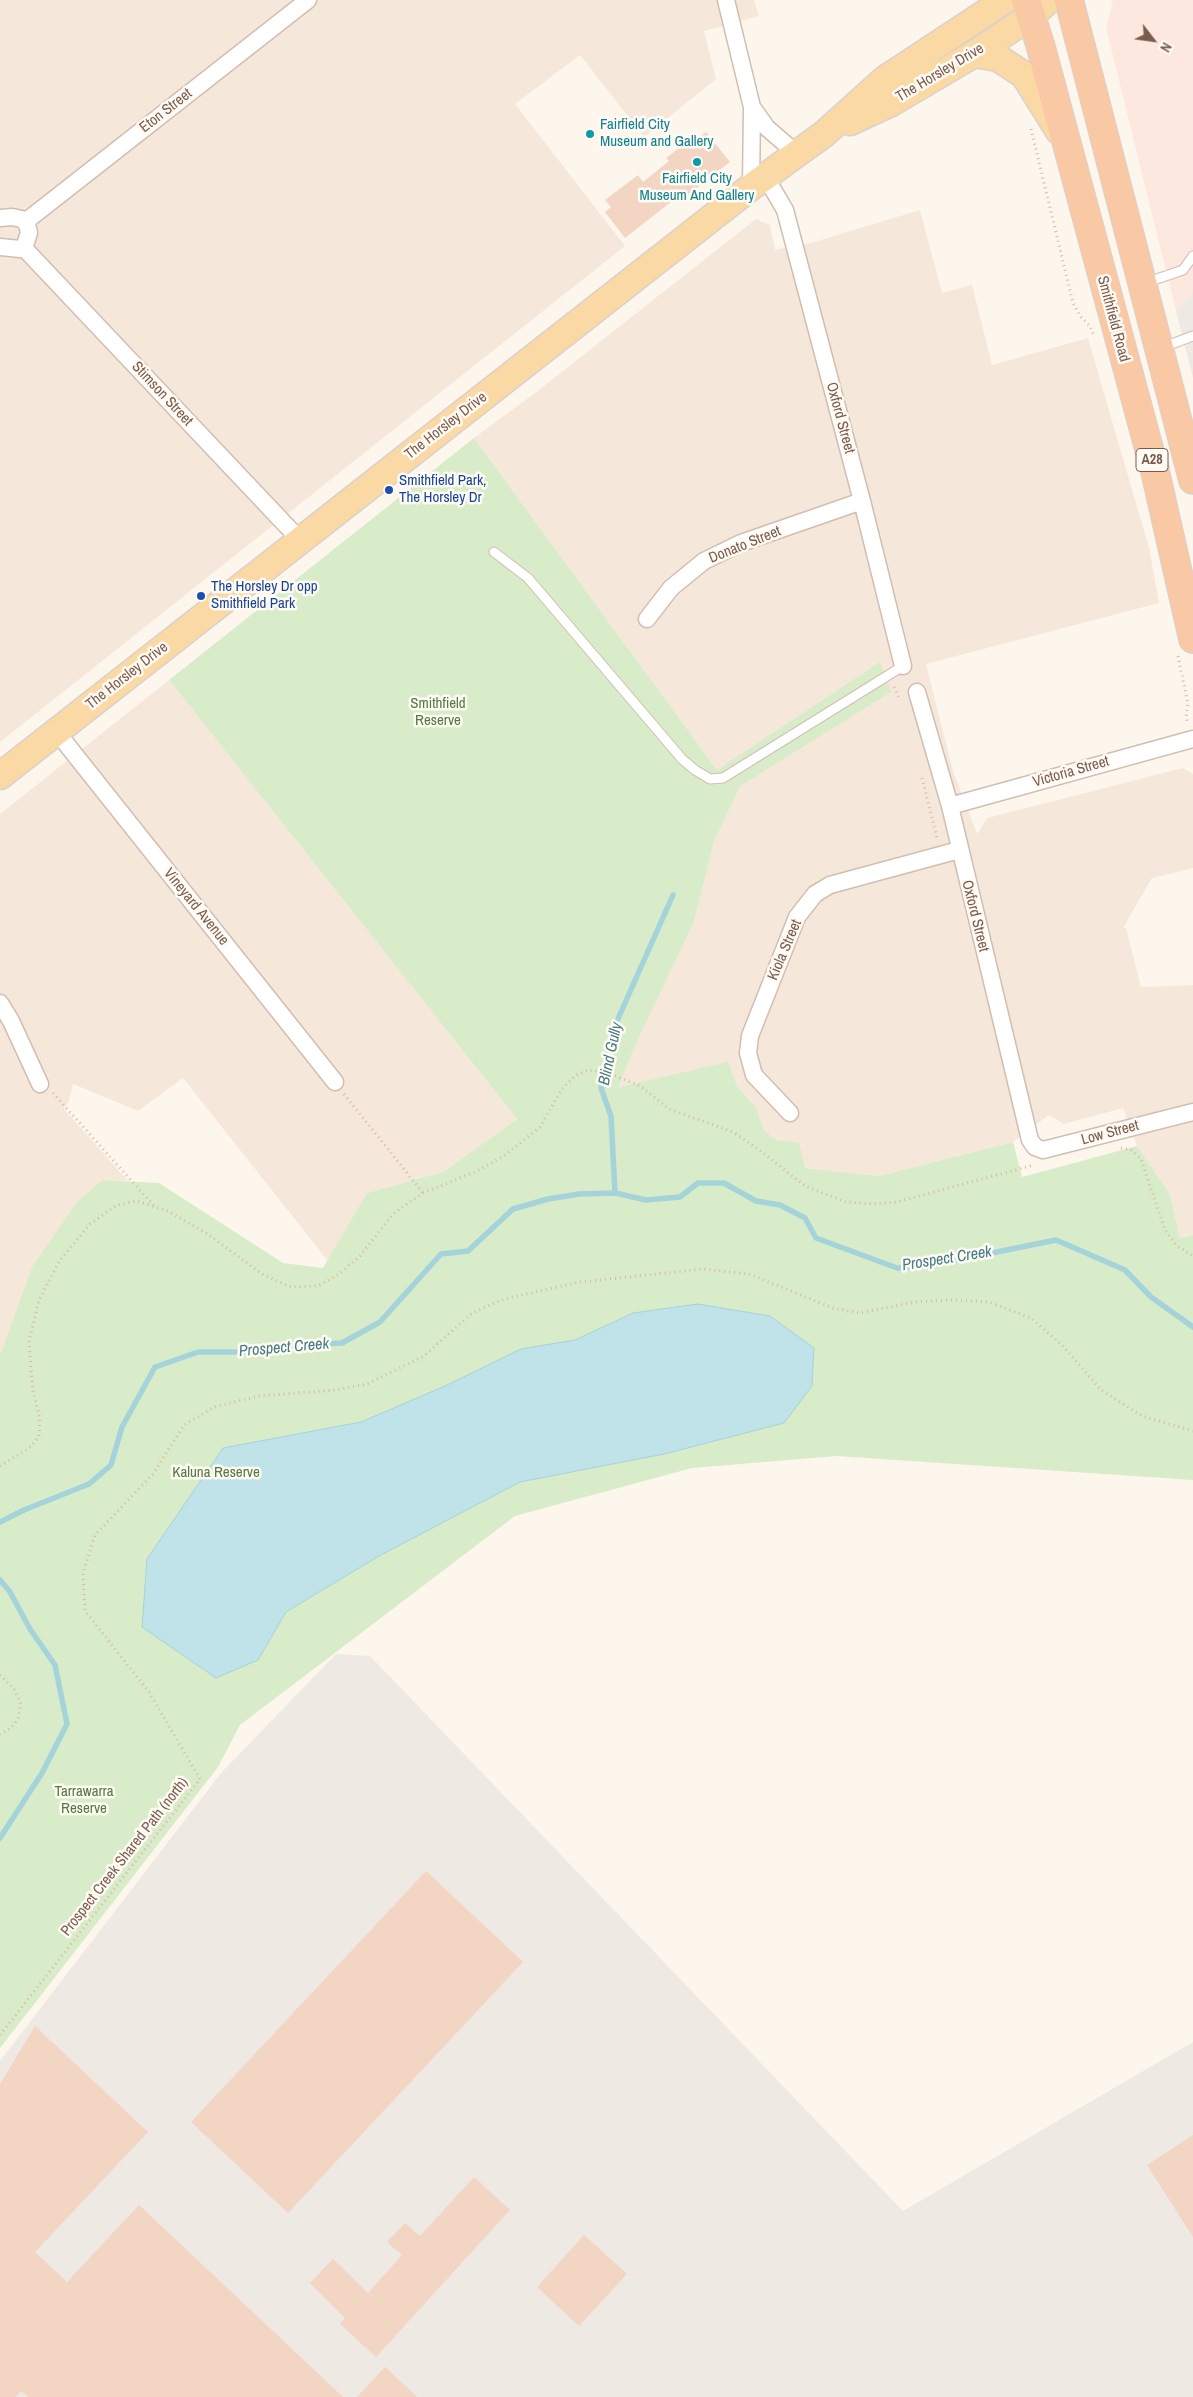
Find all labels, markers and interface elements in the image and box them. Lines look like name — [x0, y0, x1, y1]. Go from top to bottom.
north arrow — [1128, 15, 1178, 65]
text: N — [1156, 39, 1176, 56]
street label: The Horsley Drive — [893, 40, 987, 106]
street label: Eton Street — [136, 85, 196, 137]
place label: Fairfield City Museum and Gallery — [600, 116, 713, 151]
marker: Fairfield City Museum and Gallery — [584, 128, 596, 140]
marker: Fairfield City Museum And Gallery — [691, 156, 703, 168]
place label: Fairfield City Museum And Gallery — [640, 170, 754, 205]
street label: Smithfield Road — [1093, 274, 1133, 364]
street label: Stimson Street — [128, 358, 196, 430]
street label: Oxford Street — [822, 380, 858, 456]
street label: The Horsley Drive — [401, 388, 491, 464]
road number: A28 — [1136, 448, 1168, 472]
place label: Smithfield Park, The Horsley Dr — [399, 472, 487, 507]
marker: Smithfield Park, The Horsley Dr — [383, 484, 395, 496]
street label: Donato Street — [706, 522, 784, 568]
place label: The Horsley Dr opp Smithfield Park — [211, 578, 318, 613]
marker: The Horsley Dr opp Smithfield Park — [195, 590, 207, 602]
street label: The Horsley Drive — [82, 638, 172, 714]
park label: Smithfield Reserve — [410, 695, 466, 730]
street label: Victoria Street — [1031, 753, 1111, 791]
street label: Vineyard Avenue — [159, 865, 233, 949]
street label: Oxford Street — [957, 878, 993, 954]
street label: Kiola Street — [764, 917, 806, 983]
water label: Blind Gully — [595, 1021, 627, 1087]
street label: Low Street — [1079, 1117, 1141, 1149]
water label: Prospect Creek — [901, 1242, 993, 1276]
water label: Prospect Creek — [238, 1334, 330, 1362]
park label: Kaluna Reserve — [172, 1464, 260, 1482]
street label: Prospect Creek Shared Path (north) — [58, 1774, 192, 1940]
park label: Tarrawarra Reserve — [54, 1783, 114, 1818]

